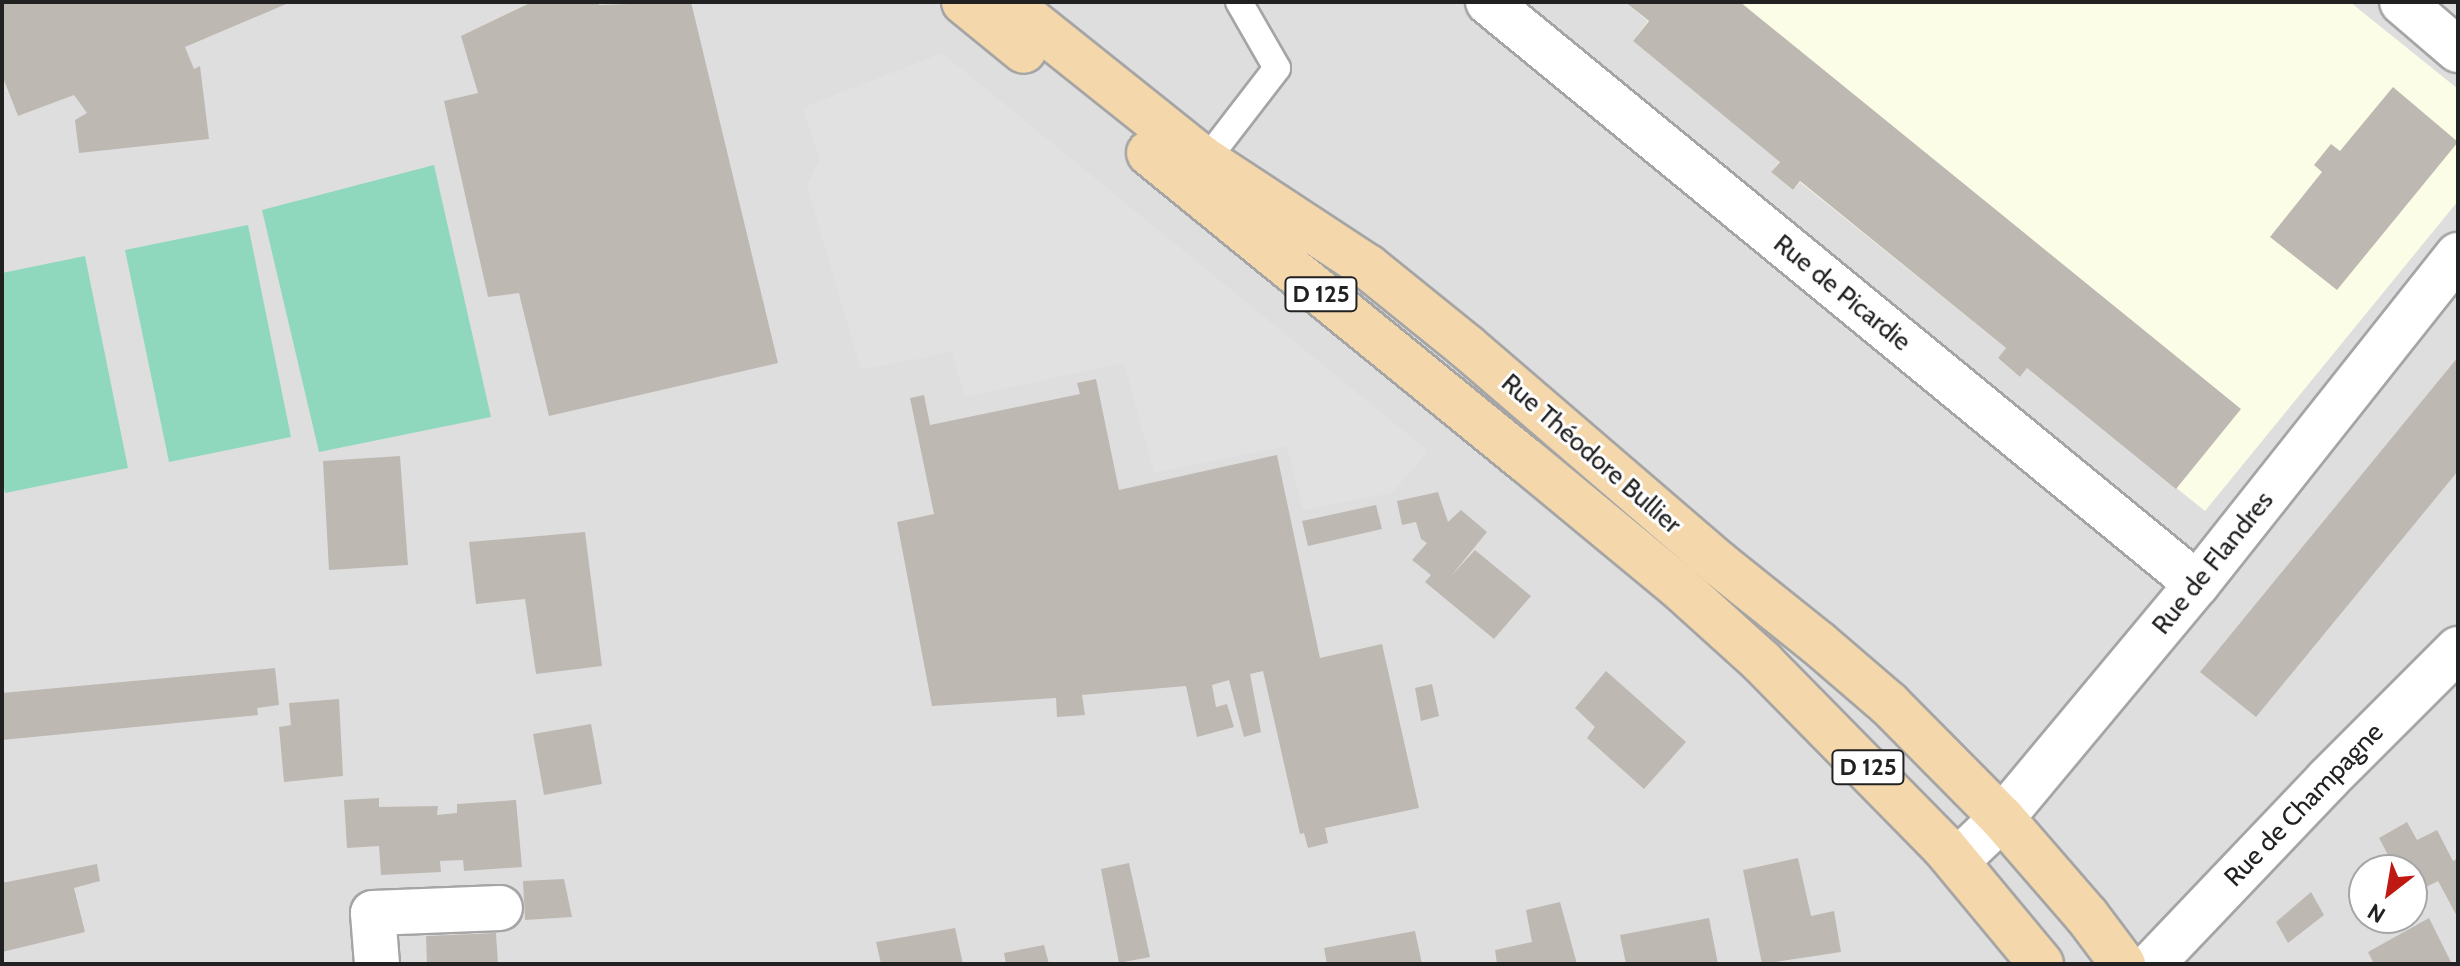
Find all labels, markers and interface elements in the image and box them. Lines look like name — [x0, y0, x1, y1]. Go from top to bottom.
street label: Rue de Picardie — [1767, 228, 1917, 358]
road number: D 125 — [1283, 274, 1359, 314]
street label: Rue Théodore Bullier — [1495, 368, 1687, 540]
street label: Rue de Flandres — [2146, 485, 2280, 641]
street label: Rue de Champagne — [2218, 717, 2390, 893]
road number: D 125 — [1830, 747, 1906, 787]
north arrow — [2348, 854, 2428, 934]
text: N — [2363, 898, 2390, 929]

